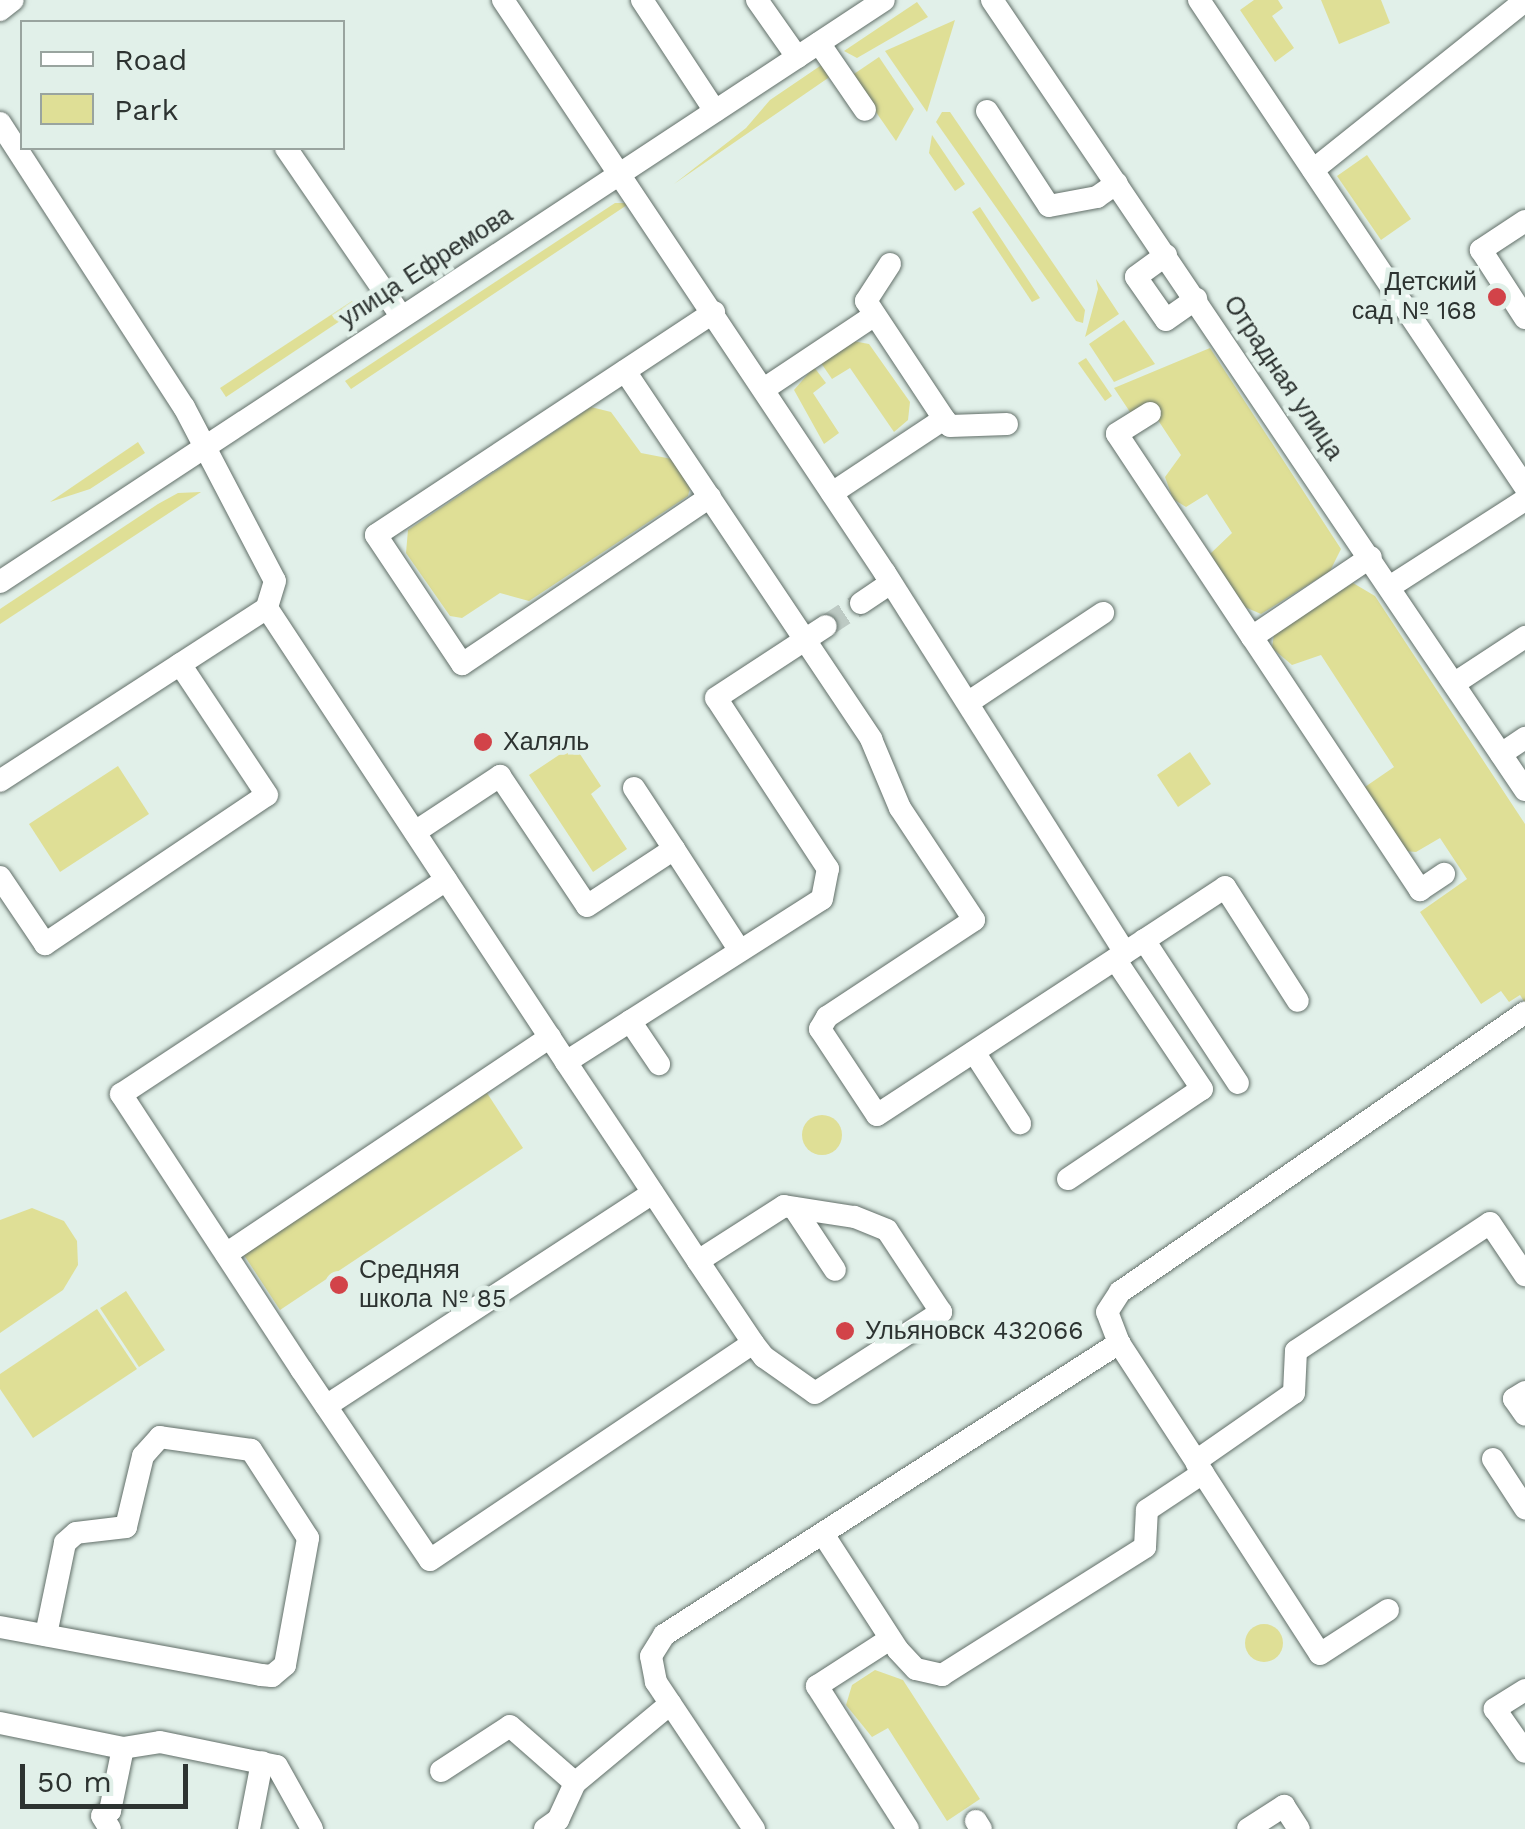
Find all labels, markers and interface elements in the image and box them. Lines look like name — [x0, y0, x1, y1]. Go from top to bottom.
legend — [20, 20, 345, 150]
text: Road — [114, 42, 187, 77]
text: Park — [114, 92, 179, 127]
street label: улица Ефремова — [334, 200, 518, 334]
place label: Детский сад № 168 — [1351, 268, 1477, 327]
marker: Детский сад № 168 — [1486, 286, 1508, 308]
street label: Отрадная улица — [1217, 290, 1349, 466]
place label: Халяль — [503, 727, 589, 757]
marker: Халяль — [472, 731, 494, 753]
place label: Средняя школа № 85 — [359, 1256, 506, 1315]
marker: Средняя школа № 85 — [328, 1274, 350, 1296]
place label: Ульяновск 432066 — [865, 1316, 1083, 1346]
marker: Ульяновск 432066 — [834, 1320, 856, 1342]
scale bar — [25, 1744, 192, 1806]
text: 50 m — [37, 1764, 112, 1799]

